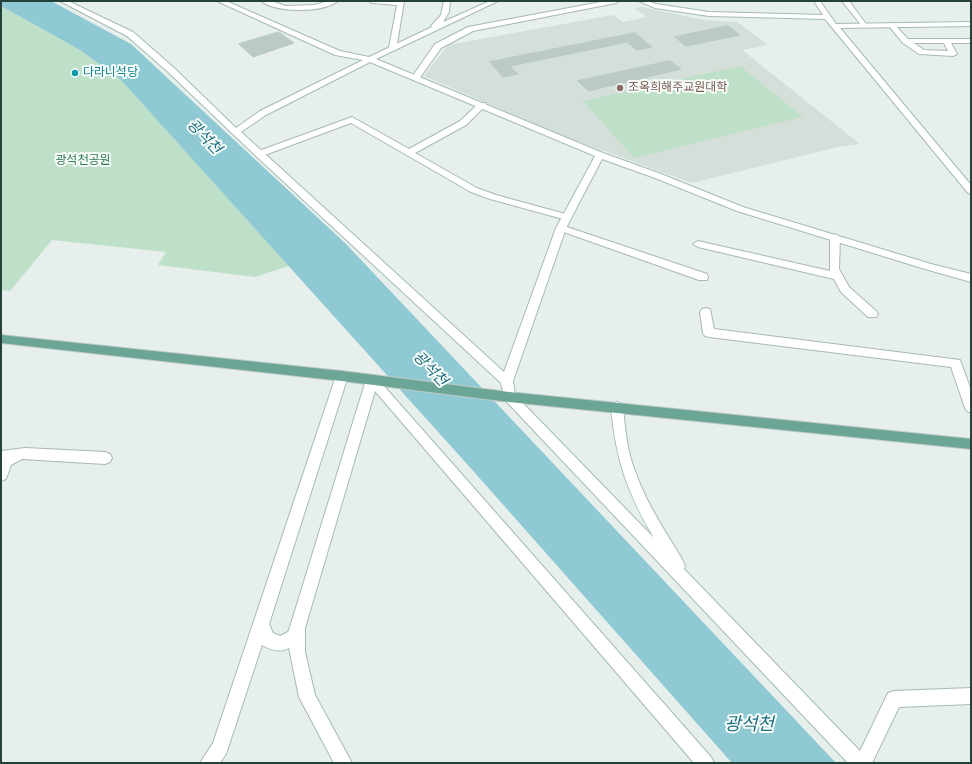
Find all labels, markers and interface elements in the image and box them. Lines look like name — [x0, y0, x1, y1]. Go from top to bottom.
place label: 다라니석당 — [83, 66, 138, 80]
marker: 다라니석당 — [70, 68, 80, 78]
place label: 조옥희해주교원대학 — [628, 81, 727, 95]
marker: 조옥희해주교원대학 — [615, 83, 625, 93]
water label: 광석천 — [183, 116, 225, 158]
park label: 광석천공원 — [55, 154, 111, 168]
water label: 광석천 — [409, 348, 451, 390]
water label: 광석천 — [724, 714, 774, 736]

